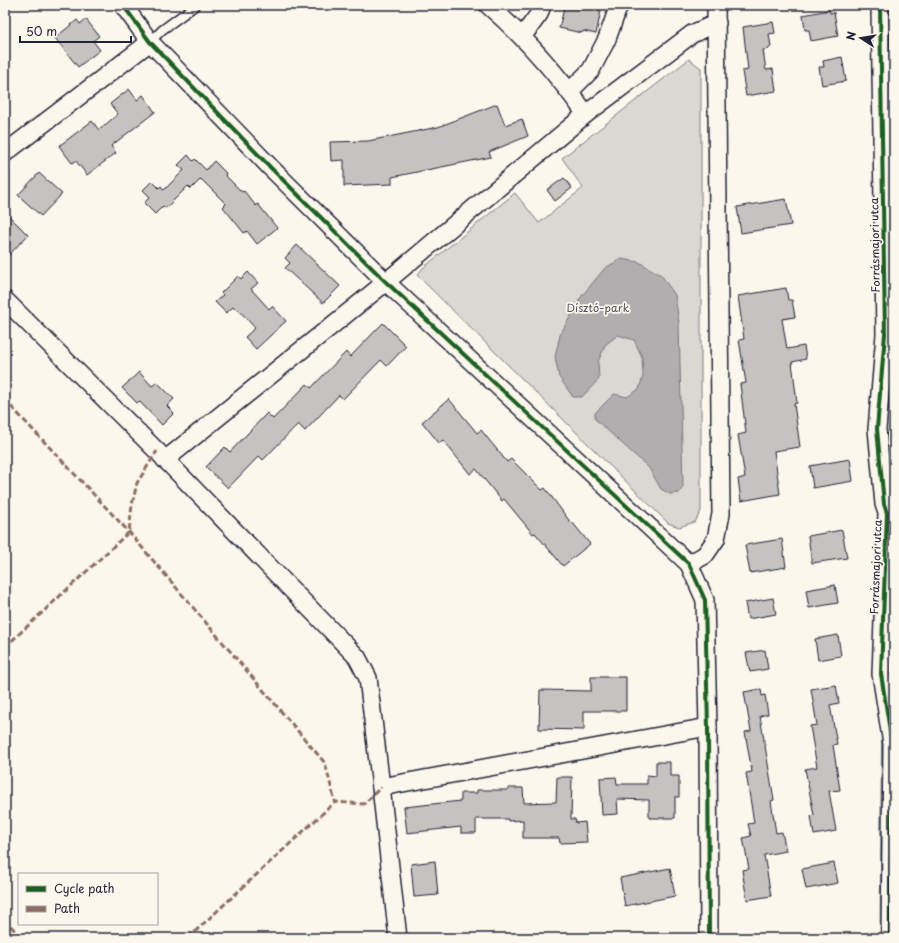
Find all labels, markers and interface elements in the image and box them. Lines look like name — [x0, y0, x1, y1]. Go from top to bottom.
scale bar — [20, 18, 131, 44]
north arrow — [841, 18, 881, 58]
text: 50 m — [26, 22, 57, 40]
text: N — [842, 30, 860, 42]
street label: Forrásmajori utca — [865, 197, 884, 293]
park label: Dísztó-park — [567, 299, 630, 316]
street label: Forrásmajori utca — [865, 519, 886, 615]
legend — [18, 873, 158, 925]
text: Cycle path — [54, 879, 115, 897]
text: Path — [54, 899, 80, 917]

